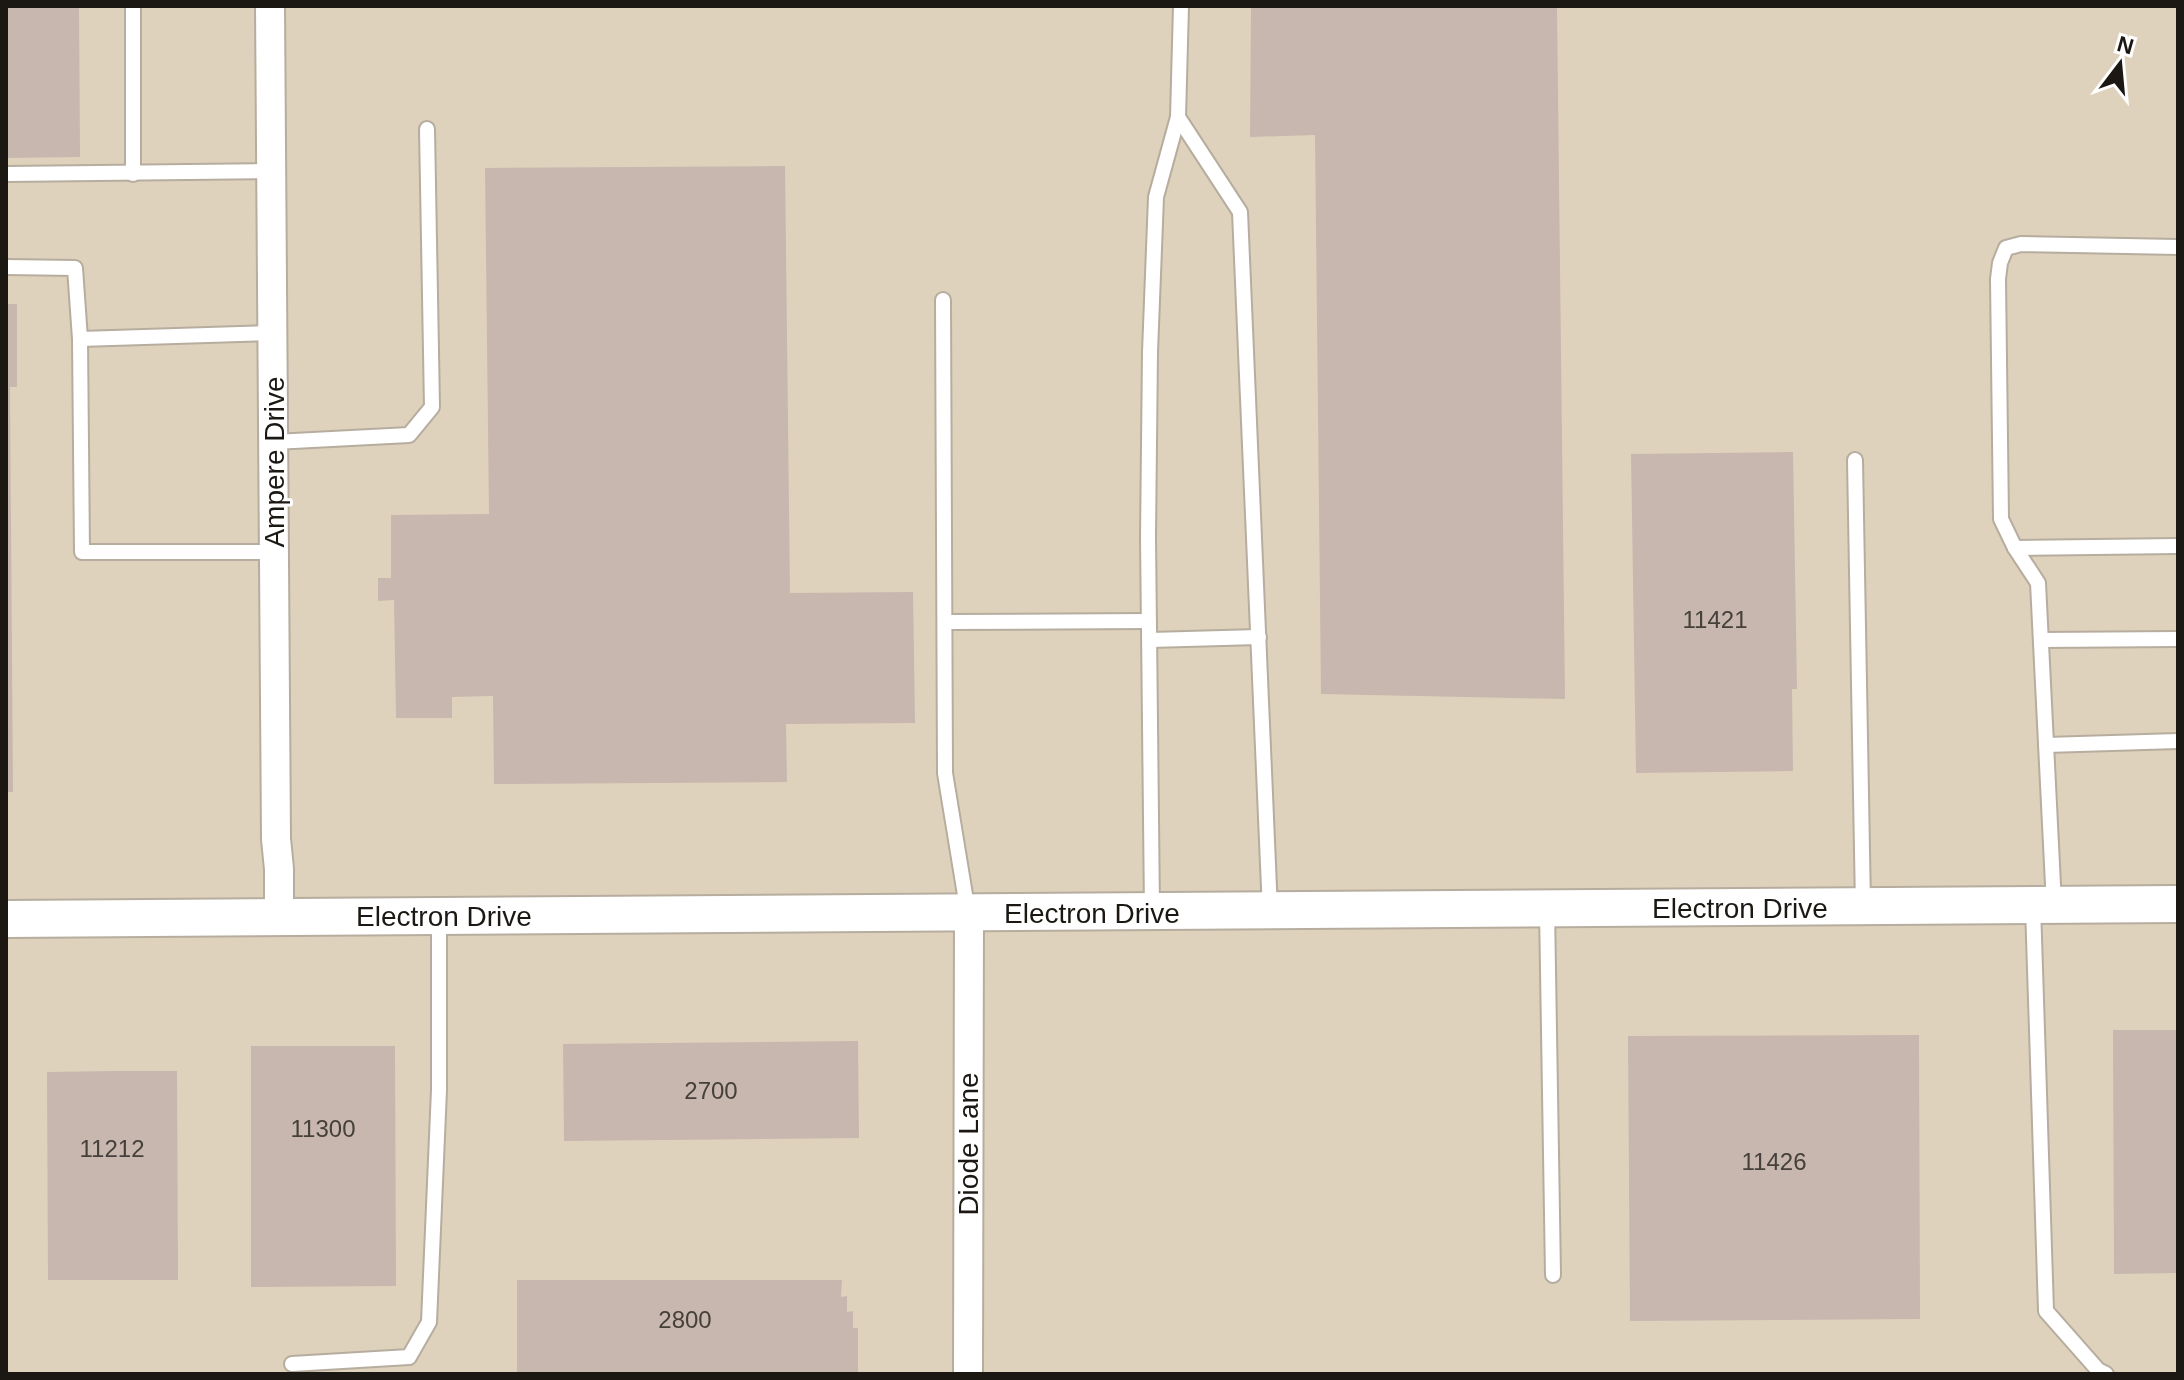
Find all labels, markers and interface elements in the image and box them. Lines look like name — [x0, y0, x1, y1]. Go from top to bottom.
north arrow — [2080, 24, 2160, 104]
text: N — [2114, 31, 2136, 59]
street label: Ampere Drive — [259, 376, 290, 548]
house number: 11421 — [1683, 606, 1747, 633]
street label: Electron Drive — [1652, 893, 1828, 924]
street label: Electron Drive — [1004, 898, 1180, 929]
street label: Electron Drive — [356, 901, 532, 932]
street label: Diode Lane — [953, 1072, 984, 1216]
house number: 2700 — [684, 1077, 738, 1104]
house number: 11300 — [291, 1115, 355, 1142]
house number: 11212 — [80, 1135, 144, 1162]
house number: 11426 — [1742, 1148, 1806, 1175]
house number: 2800 — [658, 1306, 712, 1333]

